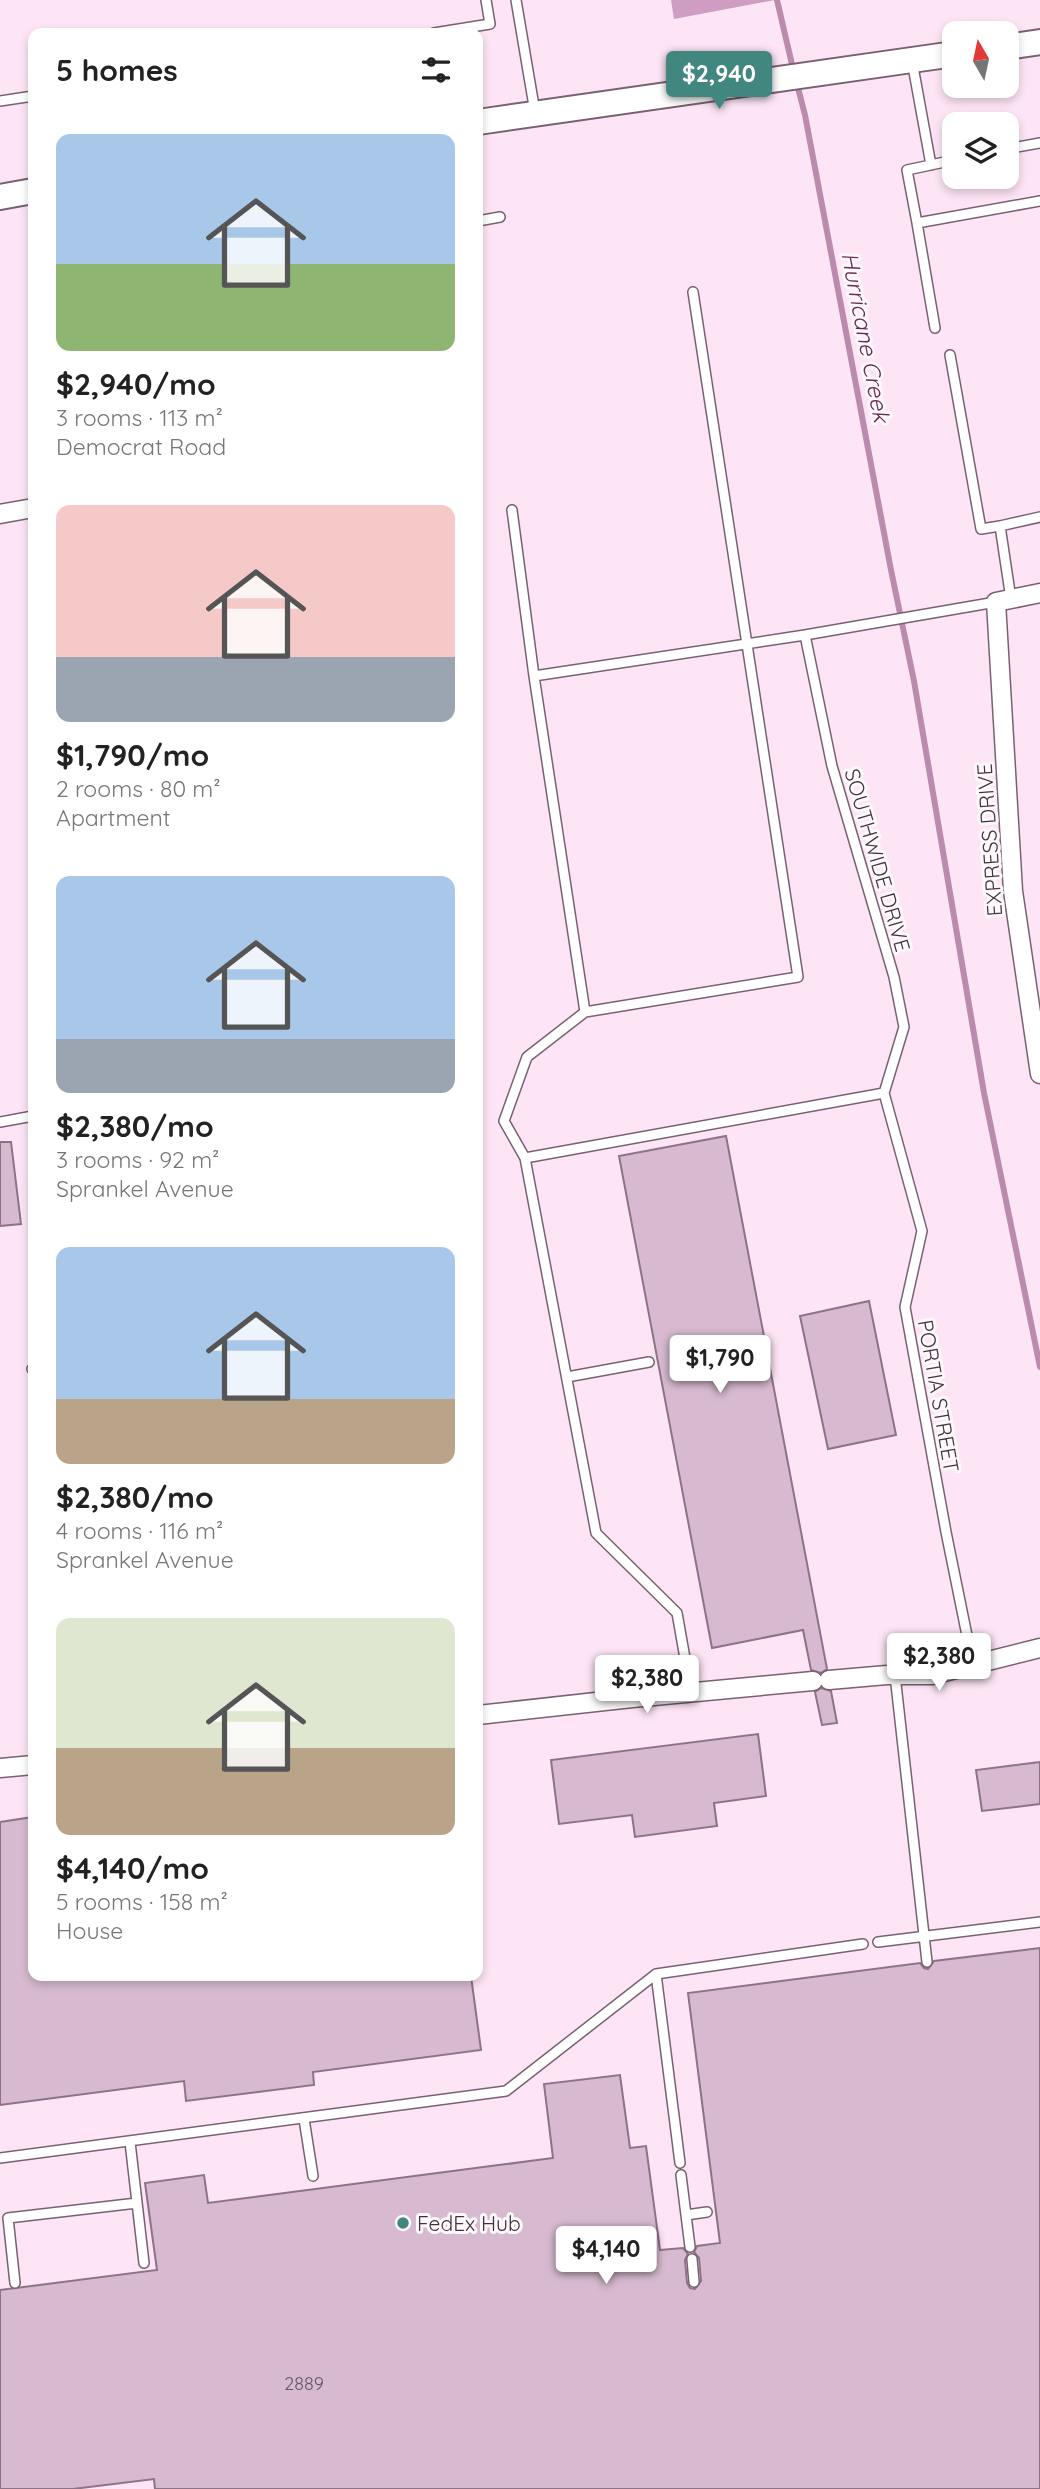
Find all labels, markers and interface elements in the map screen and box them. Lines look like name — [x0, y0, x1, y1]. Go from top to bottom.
north arrow — [942, 21, 1018, 98]
map controls — [942, 21, 1019, 189]
text: 5 homes — [56, 51, 178, 89]
icon: filters — [417, 51, 455, 89]
pin: $2,940 — [662, 52, 776, 111]
text: $2,940 — [682, 59, 756, 88]
button: layers — [942, 112, 1019, 189]
icon: home — [193, 180, 319, 306]
water label: Hurricane Creek — [835, 250, 897, 426]
text: $2,940/mo — [56, 365, 216, 403]
text: 3 rooms · 113 m² — [56, 403, 223, 432]
text: Democrat Road — [56, 432, 226, 461]
icon: home — [193, 551, 319, 677]
text: $1,790/mo — [56, 736, 209, 774]
street label: EXPRESS DRIVE — [971, 763, 1007, 917]
street label: SOUTHWIDE DRIVE — [839, 765, 917, 955]
text: 2 rooms · 80 m² — [56, 774, 221, 803]
text: Apartment — [56, 803, 170, 832]
icon: home — [193, 922, 319, 1048]
text: $2,380/mo — [56, 1107, 214, 1145]
text: 3 rooms · 92 m² — [56, 1145, 219, 1174]
text: Sprankel Avenue — [56, 1174, 234, 1203]
icon: home — [193, 1293, 319, 1419]
street label: PORTIA STREET — [913, 1318, 965, 1474]
pin: $1,790 — [663, 1336, 777, 1395]
text: $1,790 — [686, 1343, 754, 1372]
text: $2,380/mo — [56, 1478, 214, 1516]
text: 4 rooms · 116 m² — [56, 1516, 223, 1545]
text: Sprankel Avenue — [56, 1545, 234, 1574]
pin: $2,380 — [882, 1634, 996, 1693]
text: $2,380 — [903, 1641, 975, 1670]
pin: $2,380 — [590, 1656, 704, 1715]
text: $2,380 — [611, 1663, 683, 1692]
icon: home — [193, 1664, 319, 1790]
text: $4,140/mo — [56, 1849, 209, 1887]
text: 5 rooms · 158 m² — [56, 1887, 228, 1916]
text: House — [56, 1916, 123, 1945]
place label: FedEx Hub — [417, 2210, 521, 2236]
marker: FedEx Hub — [395, 2215, 411, 2231]
pin: $4,140 — [549, 2226, 663, 2286]
text: $4,140 — [572, 2234, 640, 2263]
house number: 2889 — [284, 2372, 324, 2395]

